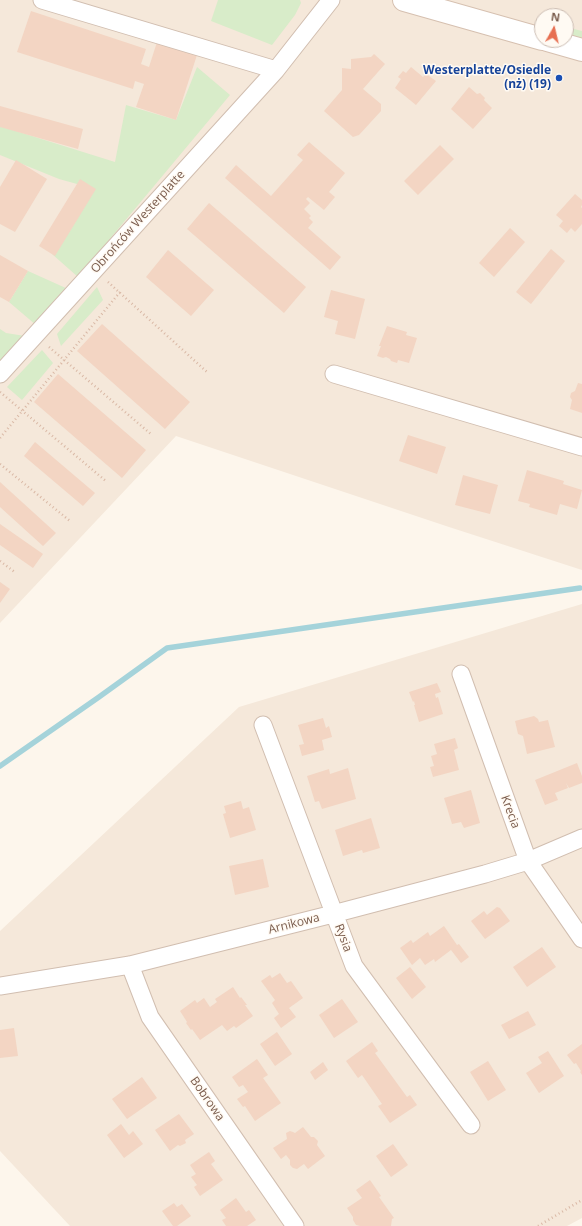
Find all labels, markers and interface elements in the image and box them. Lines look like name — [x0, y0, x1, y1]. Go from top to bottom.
north arrow — [534, 8, 574, 48]
text: N — [550, 9, 561, 25]
place label: Westerplatte/Osiedle (nż) (19) — [423, 64, 551, 92]
marker: Westerplatte/Osiedle (nż) (19) — [554, 73, 564, 83]
street label: Obrońców Westerplatte — [88, 168, 188, 276]
street label: Krecia — [497, 793, 523, 831]
street label: Arnikowa — [267, 911, 321, 937]
street label: Rysia — [331, 922, 355, 954]
street label: Bobrowa — [187, 1074, 227, 1124]

